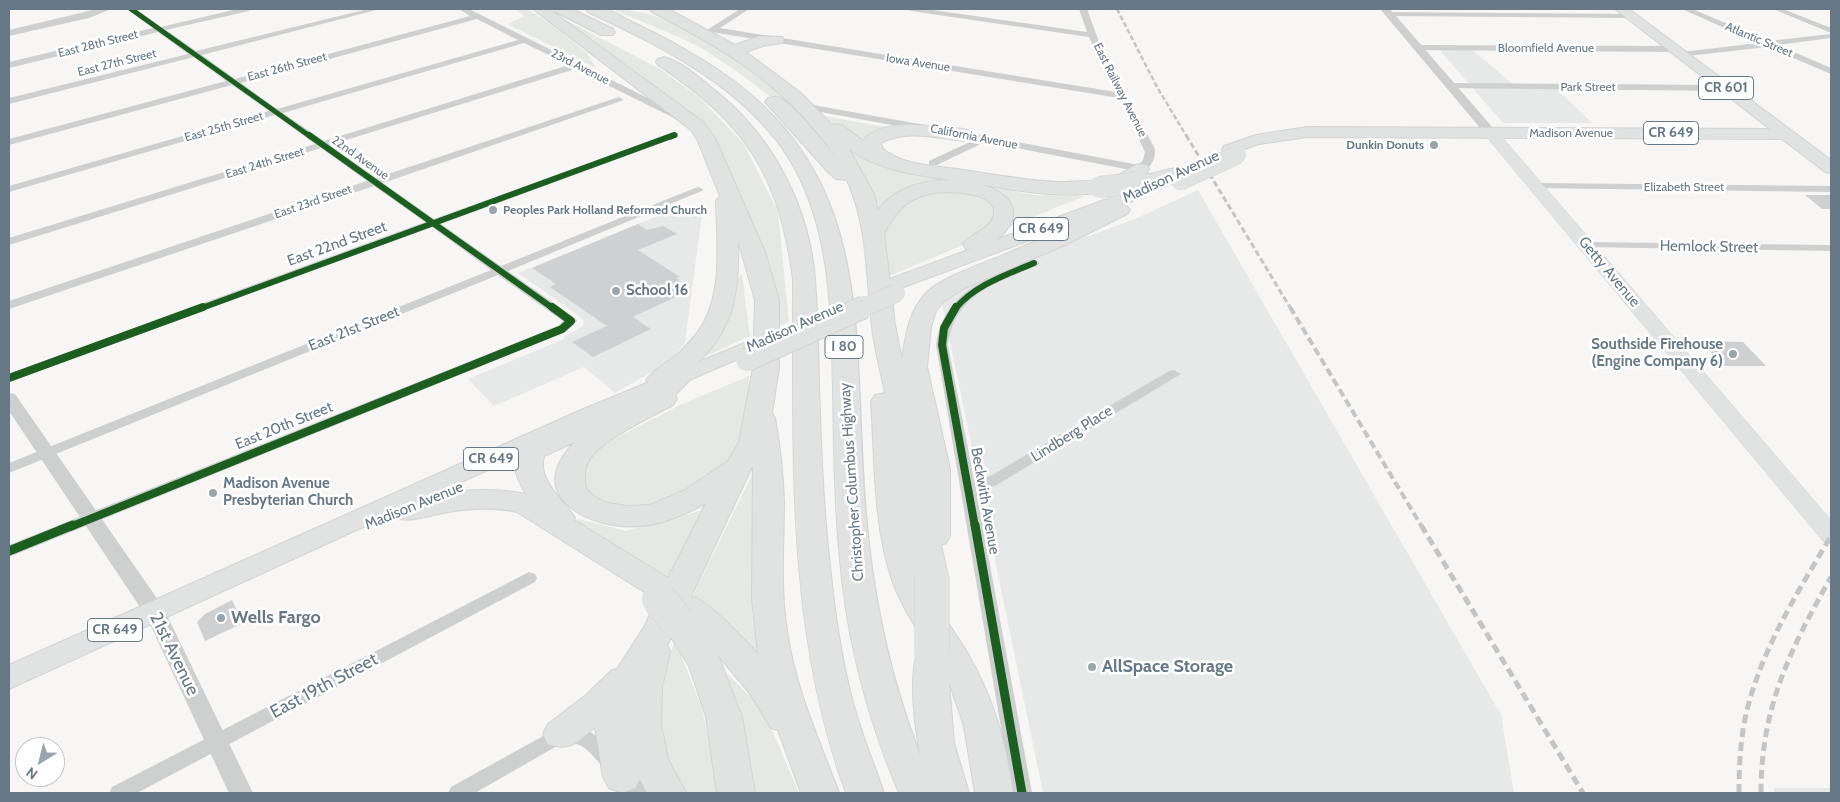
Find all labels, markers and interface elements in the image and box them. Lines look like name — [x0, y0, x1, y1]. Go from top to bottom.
street label: Atlantic Street — [1723, 19, 1795, 61]
street label: East 28th Street — [57, 27, 139, 61]
street label: East Railway Avenue — [1090, 41, 1150, 139]
street label: Bloomfield Avenue — [1498, 41, 1594, 55]
street label: East 27th Street — [76, 46, 158, 80]
street label: 23rd Avenue — [548, 46, 612, 88]
street label: East 26th Street — [246, 50, 328, 84]
street label: Iowa Avenue — [885, 51, 951, 75]
road number: CR 601 — [1698, 76, 1754, 100]
street label: Park Street — [1560, 80, 1616, 94]
street label: East 25th Street — [183, 109, 265, 145]
street label: California Avenue — [929, 121, 1019, 153]
road number: CR 649 — [1644, 122, 1698, 144]
street label: Madison Avenue — [1529, 126, 1613, 140]
street label: 22nd Avenue — [329, 133, 391, 183]
place label: Dunkin Donuts — [1346, 138, 1424, 152]
marker: Dunkin Donuts — [1428, 139, 1440, 151]
street label: East 24th Street — [224, 144, 306, 182]
street label: Madison Avenue — [1120, 147, 1222, 207]
street label: Elizabeth Street — [1644, 180, 1724, 194]
street label: East 23rd Street — [272, 182, 354, 222]
place label: Peoples Park Holland Reformed Church — [503, 203, 707, 217]
marker: Peoples Park Holland Reformed Church — [487, 204, 499, 216]
street label: East 22nd Street — [285, 218, 389, 270]
road number: CR 649 — [1014, 218, 1068, 240]
street label: Getty Avenue — [1574, 233, 1644, 311]
street label: Hemlock Street — [1660, 237, 1758, 257]
place label: School 16 — [626, 282, 688, 300]
marker: School 16 — [610, 285, 622, 297]
street label: Madison Avenue — [744, 298, 846, 356]
street label: East 21st Street — [306, 303, 402, 355]
road number: I 80 — [825, 336, 863, 358]
place label: Southside Firehouse (Engine Company 6) — [1591, 336, 1723, 371]
marker: Southside Firehouse (Engine Company 6) — [1727, 348, 1739, 360]
street label: Christopher Columbus Highway — [836, 382, 868, 582]
street label: East 20th Street — [233, 398, 335, 454]
street label: Lindberg Place — [1028, 402, 1116, 466]
street label: Beckwith Avenue — [967, 446, 1003, 556]
road number: CR 649 — [464, 448, 518, 470]
place label: Madison Avenue Presbyterian Church — [223, 475, 353, 510]
street label: Madison Avenue — [362, 478, 466, 534]
marker: Madison Avenue Presbyterian Church — [207, 487, 219, 499]
place label: Wells Fargo — [231, 607, 321, 629]
street label: 21st Avenue — [145, 609, 203, 699]
marker: Wells Fargo — [215, 612, 227, 624]
road number: CR 649 — [88, 618, 142, 642]
street label: East 19th Street — [267, 649, 381, 723]
place label: AllSpace Storage — [1102, 656, 1233, 678]
marker: AllSpace Storage — [1086, 661, 1098, 673]
north arrow — [15, 737, 65, 787]
text: N — [22, 763, 41, 784]

